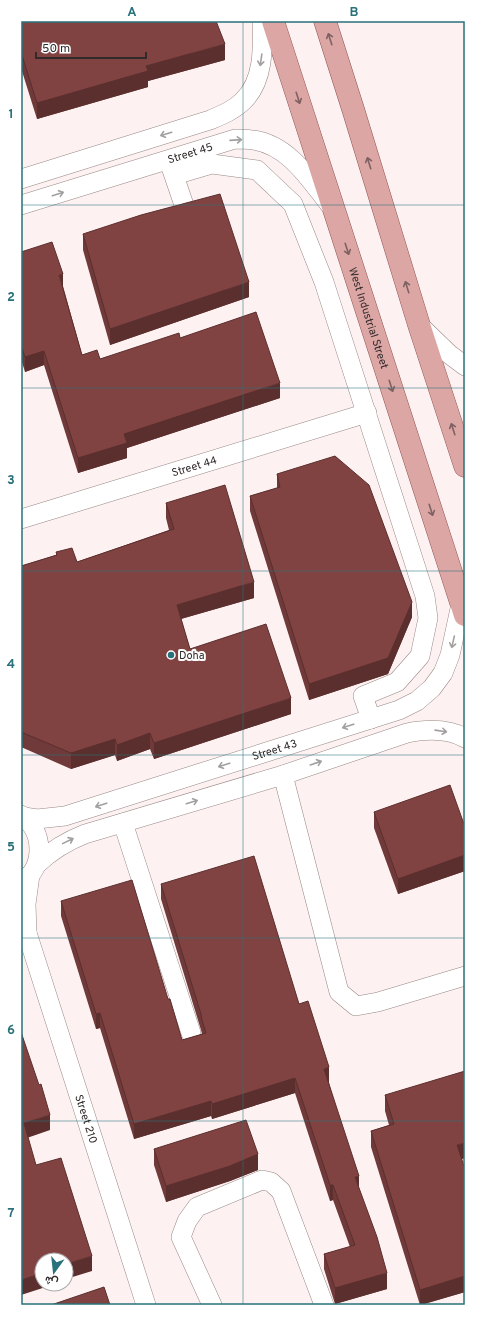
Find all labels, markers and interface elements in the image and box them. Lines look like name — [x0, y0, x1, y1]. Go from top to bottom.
text: A — [127, 5, 137, 21]
text: B — [350, 5, 359, 21]
one-way arrow — [326, 33, 334, 45]
scale bar — [36, 34, 146, 60]
text: 50 m — [42, 41, 70, 57]
one-way arrow — [257, 53, 265, 66]
one-way arrow — [295, 91, 302, 104]
text: 1 — [8, 107, 14, 123]
one-way arrow — [160, 131, 173, 138]
one-way arrow — [229, 136, 242, 143]
street label: Street 45 — [166, 140, 215, 167]
one-way arrow — [365, 157, 373, 169]
one-way arrow — [52, 189, 64, 197]
one-way arrow — [344, 243, 352, 255]
street label: West Industrial Street — [345, 266, 391, 371]
one-way arrow — [403, 282, 411, 294]
text: 2 — [7, 290, 15, 306]
one-way arrow — [388, 380, 396, 392]
one-way arrow — [449, 422, 456, 435]
street label: Street 44 — [170, 453, 219, 480]
text: 3 — [7, 473, 15, 489]
one-way arrow — [428, 503, 435, 516]
one-way arrow — [448, 635, 456, 648]
place label: Doha — [179, 649, 205, 663]
marker: Doha — [166, 650, 176, 660]
text: 4 — [7, 657, 15, 673]
one-way arrow — [342, 723, 355, 730]
one-way arrow — [434, 727, 447, 735]
street label: Street 43 — [250, 737, 299, 764]
one-way arrow — [310, 759, 322, 767]
one-way arrow — [218, 762, 231, 769]
one-way arrow — [186, 798, 199, 805]
one-way arrow — [94, 802, 107, 809]
one-way arrow — [62, 837, 74, 844]
text: 5 — [7, 840, 15, 856]
text: 6 — [7, 1023, 15, 1039]
street label: Street 210 — [71, 1093, 100, 1146]
text: 7 — [8, 1206, 15, 1222]
north arrow — [34, 1252, 74, 1292]
text: ش — [43, 1272, 60, 1289]

